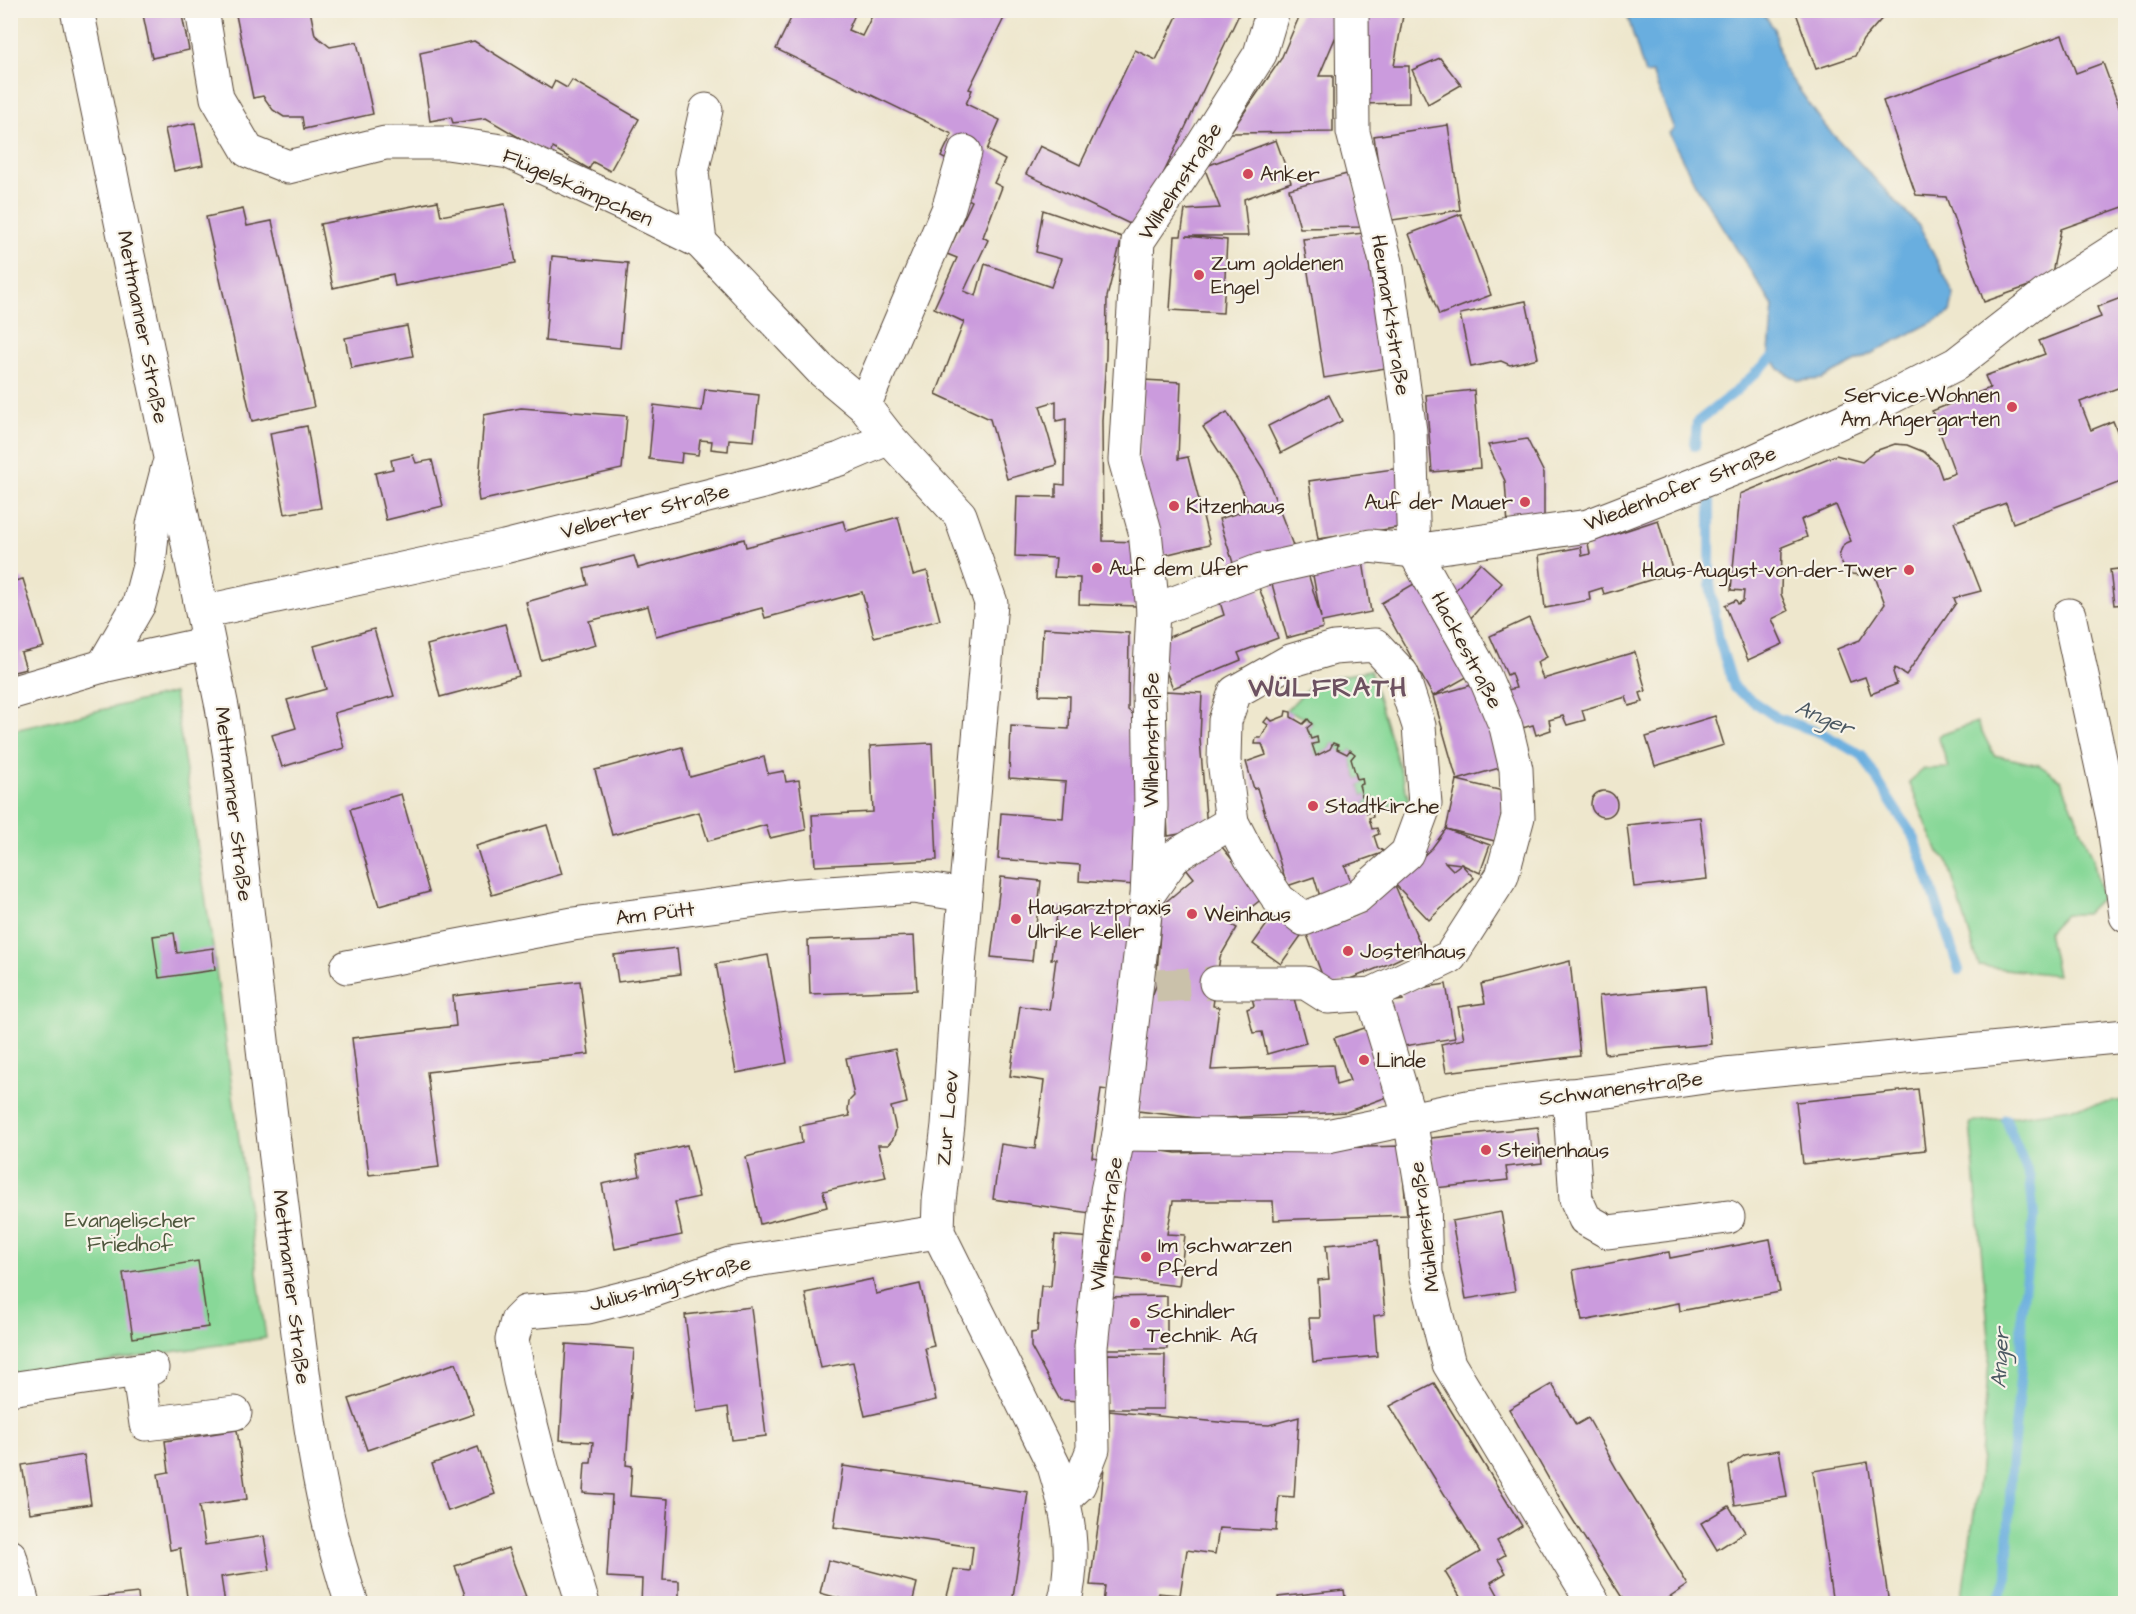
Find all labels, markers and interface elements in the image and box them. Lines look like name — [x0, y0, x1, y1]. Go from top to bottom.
street label: Wilhelmstraße — [1131, 117, 1229, 246]
street label: Flügelskämpchen — [497, 141, 658, 235]
place label: Anker — [1260, 160, 1320, 189]
marker: Anker — [1241, 167, 1255, 181]
street label: Mettmanner Straße — [110, 228, 175, 426]
street label: Heumarktstraße — [1363, 233, 1418, 398]
place label: Zum goldenen Engel — [1211, 249, 1343, 304]
marker: Zum goldenen Engel — [1192, 268, 1206, 282]
place label: Service-Wohnen Am Angergarten — [1841, 381, 2000, 436]
marker: Service-Wohnen Am Angergarten — [2005, 400, 2019, 414]
street label: Wiedenhofer Straße — [1580, 438, 1780, 538]
street label: Velberter Straße — [558, 476, 733, 546]
place label: Auf der Mauer — [1364, 488, 1513, 517]
place label: Kitzenhaus — [1186, 492, 1285, 521]
marker: Auf der Mauer — [1518, 495, 1532, 509]
marker: Kitzenhaus — [1167, 499, 1181, 513]
place label: Auf dem Ufer — [1109, 554, 1248, 583]
place label: Haus-August-von-der-Twer — [1642, 556, 1897, 587]
marker: Auf dem Ufer — [1090, 561, 1104, 575]
marker: Haus-August-von-der-Twer — [1902, 563, 1916, 577]
street label: Hackestraße — [1424, 587, 1510, 714]
district label: WÜLFRATH — [1247, 669, 1408, 707]
street label: Wilhelmstraße — [1137, 672, 1166, 808]
water label: Anger — [1790, 692, 1861, 747]
street label: Mettmanner Straße — [207, 705, 260, 903]
place label: Stadtkirche — [1325, 792, 1440, 821]
marker: Stadtkirche — [1306, 799, 1320, 813]
place label: Hausarztpraxis Ulrike keller — [1028, 893, 1171, 946]
street label: Am Pütt — [614, 894, 697, 933]
place label: Weinhaus — [1204, 900, 1291, 929]
marker: Weinhaus — [1185, 907, 1199, 921]
marker: Hausarztpraxis Ulrike keller — [1009, 912, 1023, 926]
place label: Jostenhaus — [1360, 937, 1466, 966]
marker: Jostenhaus — [1341, 944, 1355, 958]
place label: Linde — [1376, 1046, 1426, 1075]
marker: Linde — [1357, 1053, 1371, 1067]
street label: Schwanenstraße — [1538, 1064, 1705, 1113]
street label: Zur Loev — [929, 1069, 966, 1167]
place label: Steinenhaus — [1498, 1136, 1609, 1165]
marker: Steinenhaus — [1479, 1143, 1493, 1157]
street label: Wilhelmstraße — [1083, 1155, 1130, 1293]
street label: Mühlenstraße — [1402, 1160, 1447, 1294]
street label: Mettmanner Straße — [265, 1188, 318, 1386]
park label: Evangelischer Friedhof — [65, 1206, 196, 1259]
place label: Im schwarzen Pferd — [1158, 1231, 1292, 1284]
street label: Julius-Imig-Straße — [586, 1248, 755, 1321]
marker: Im schwarzen Pferd — [1139, 1250, 1153, 1264]
place label: Schindler Technik AG — [1147, 1297, 1259, 1350]
marker: Schindler Technik AG — [1128, 1316, 1142, 1330]
water label: Anger — [1983, 1324, 2019, 1389]

